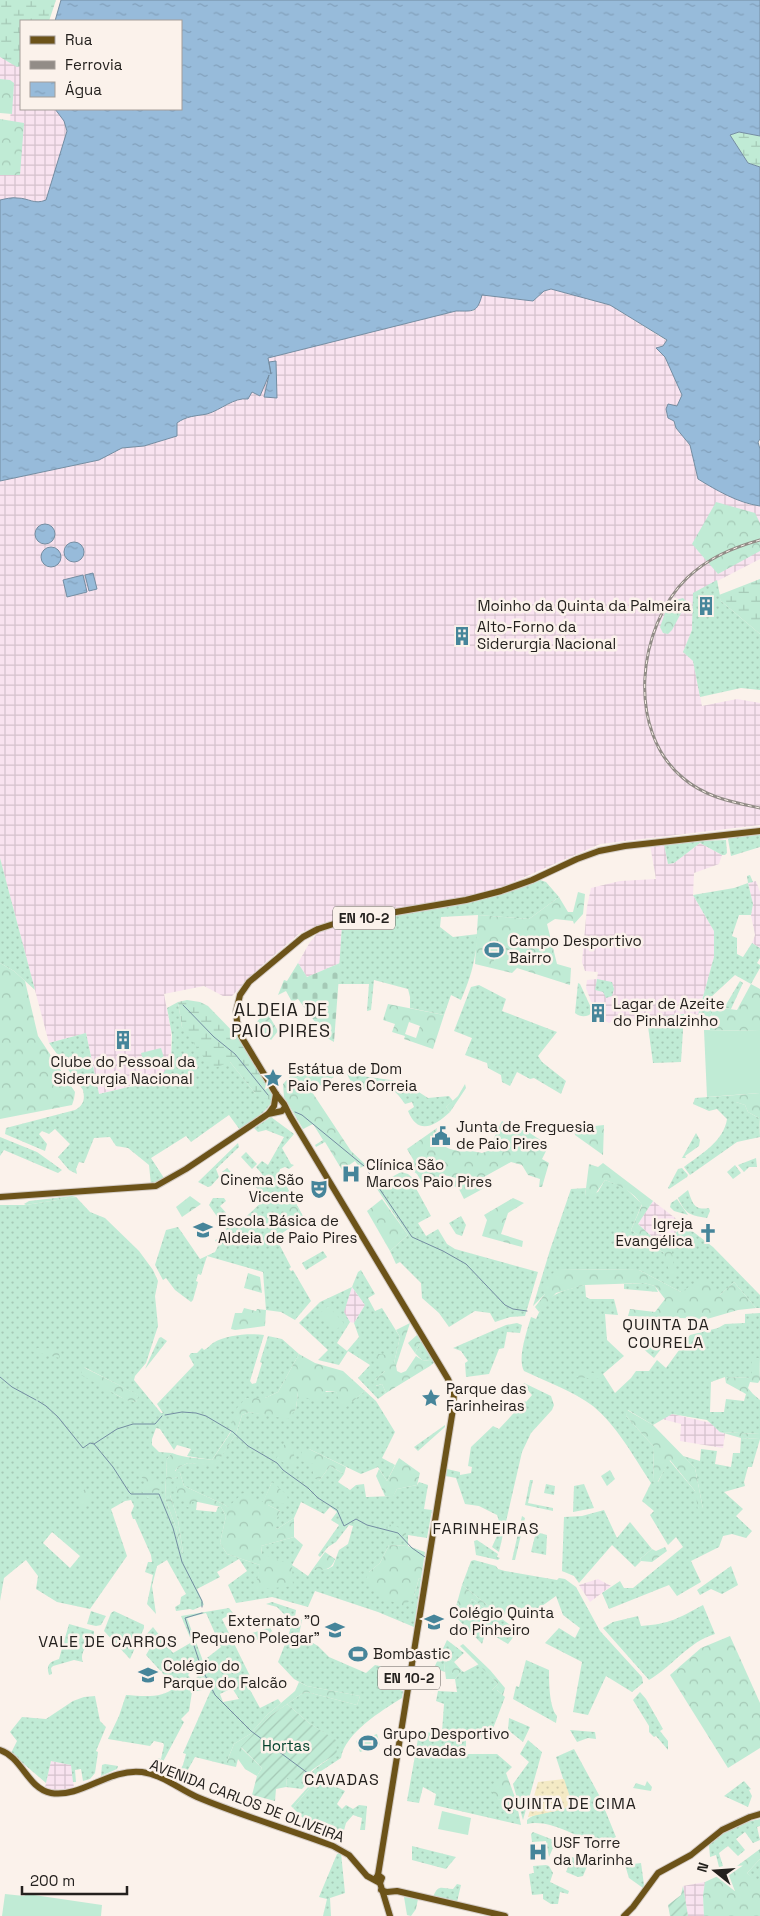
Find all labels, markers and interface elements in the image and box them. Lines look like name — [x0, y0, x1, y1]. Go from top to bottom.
legend — [20, 20, 182, 110]
text: Rua — [65, 30, 93, 49]
text: Ferrovia — [65, 55, 123, 74]
text: Água — [65, 80, 102, 99]
building icon: Moinho da Quinta da Palmeira — [695, 595, 717, 617]
place label: Moinho da Quinta da Palmeira — [477, 596, 691, 615]
place label: Alto-Forno da Siderurgia Nacional — [477, 617, 616, 653]
building icon: Alto-Forno da Siderurgia Nacional — [451, 625, 473, 647]
road number: EN 10-2 — [333, 906, 395, 930]
place label: Campo Desportivo Bairro — [509, 931, 642, 967]
sports icon: Campo Desportivo Bairro — [483, 939, 505, 961]
place label: Lagar de Azeite do Pinhalzinho — [613, 994, 725, 1030]
district label: ALDEIA DE PAIO PIRES — [231, 998, 331, 1042]
building icon: Lagar de Azeite do Pinhalzinho — [587, 1002, 609, 1024]
building icon: Clube do Pessoal da Siderurgia Nacional — [112, 1029, 134, 1051]
place label: Clube do Pessoal da Siderurgia Nacional — [51, 1052, 196, 1088]
place label: Estátua de Dom Paio Peres Correia — [288, 1059, 417, 1095]
place icon: Estátua de Dom Paio Peres Correia — [262, 1067, 284, 1089]
place label: Junta de Freguesia de Paio Pires — [456, 1117, 595, 1153]
public building icon: Junta de Freguesia de Paio Pires — [430, 1125, 452, 1147]
place label: Clínica São Marcos Paio Pires — [366, 1155, 492, 1191]
hospital icon: Clínica São Marcos Paio Pires — [340, 1163, 362, 1185]
place label: Cinema São Vicente — [220, 1170, 304, 1206]
theatre icon: Cinema São Vicente — [308, 1178, 330, 1200]
place label: Escola Básica de Aldeia de Paio Pires — [218, 1211, 357, 1247]
place label: Igreja Evangélica — [615, 1214, 693, 1250]
school or university icon: Escola Básica de Aldeia de Paio Pires — [192, 1219, 214, 1241]
church icon: Igreja Evangélica — [697, 1222, 719, 1244]
district label: QUINTA DA COURELA — [622, 1314, 710, 1353]
place label: Parque das Farinheiras — [446, 1379, 527, 1415]
place icon: Parque das Farinheiras — [420, 1387, 442, 1409]
district label: FARINHEIRAS — [433, 1518, 540, 1539]
place label: Colégio Quinta do Pinheiro — [449, 1603, 555, 1639]
place label: Externato "O Pequeno Polegar" — [191, 1611, 320, 1647]
school or university icon: Colégio Quinta do Pinheiro — [423, 1611, 445, 1633]
school or university icon: Externato "O Pequeno Polegar" — [324, 1619, 346, 1641]
district label: VALE DE CARROS — [38, 1631, 178, 1652]
sports icon: Bombastic — [347, 1643, 369, 1665]
place label: Bombastic — [373, 1644, 451, 1663]
place label: Colégio do Parque do Falcão — [163, 1656, 287, 1692]
school or university icon: Colégio do Parque do Falcão — [137, 1664, 159, 1686]
road number: EN 10-2 — [378, 1666, 440, 1690]
place label: Grupo Desportivo do Cavadas — [383, 1724, 509, 1760]
sports icon: Grupo Desportivo do Cavadas — [357, 1732, 379, 1754]
park label: Hortas — [262, 1736, 310, 1755]
street label: AVENIDA CARLOS DE OLIVEIRA — [147, 1755, 348, 1847]
district label: CAVADAS — [304, 1769, 380, 1790]
district label: QUINTA DE CIMA — [503, 1793, 637, 1814]
place label: USF Torre da Marinha — [553, 1833, 633, 1869]
hospital icon: USF Torre da Marinha — [527, 1841, 549, 1863]
north arrow — [690, 1846, 740, 1896]
text: N — [693, 1860, 713, 1874]
scale bar — [22, 1864, 128, 1896]
text: 200 m — [30, 1871, 75, 1890]

